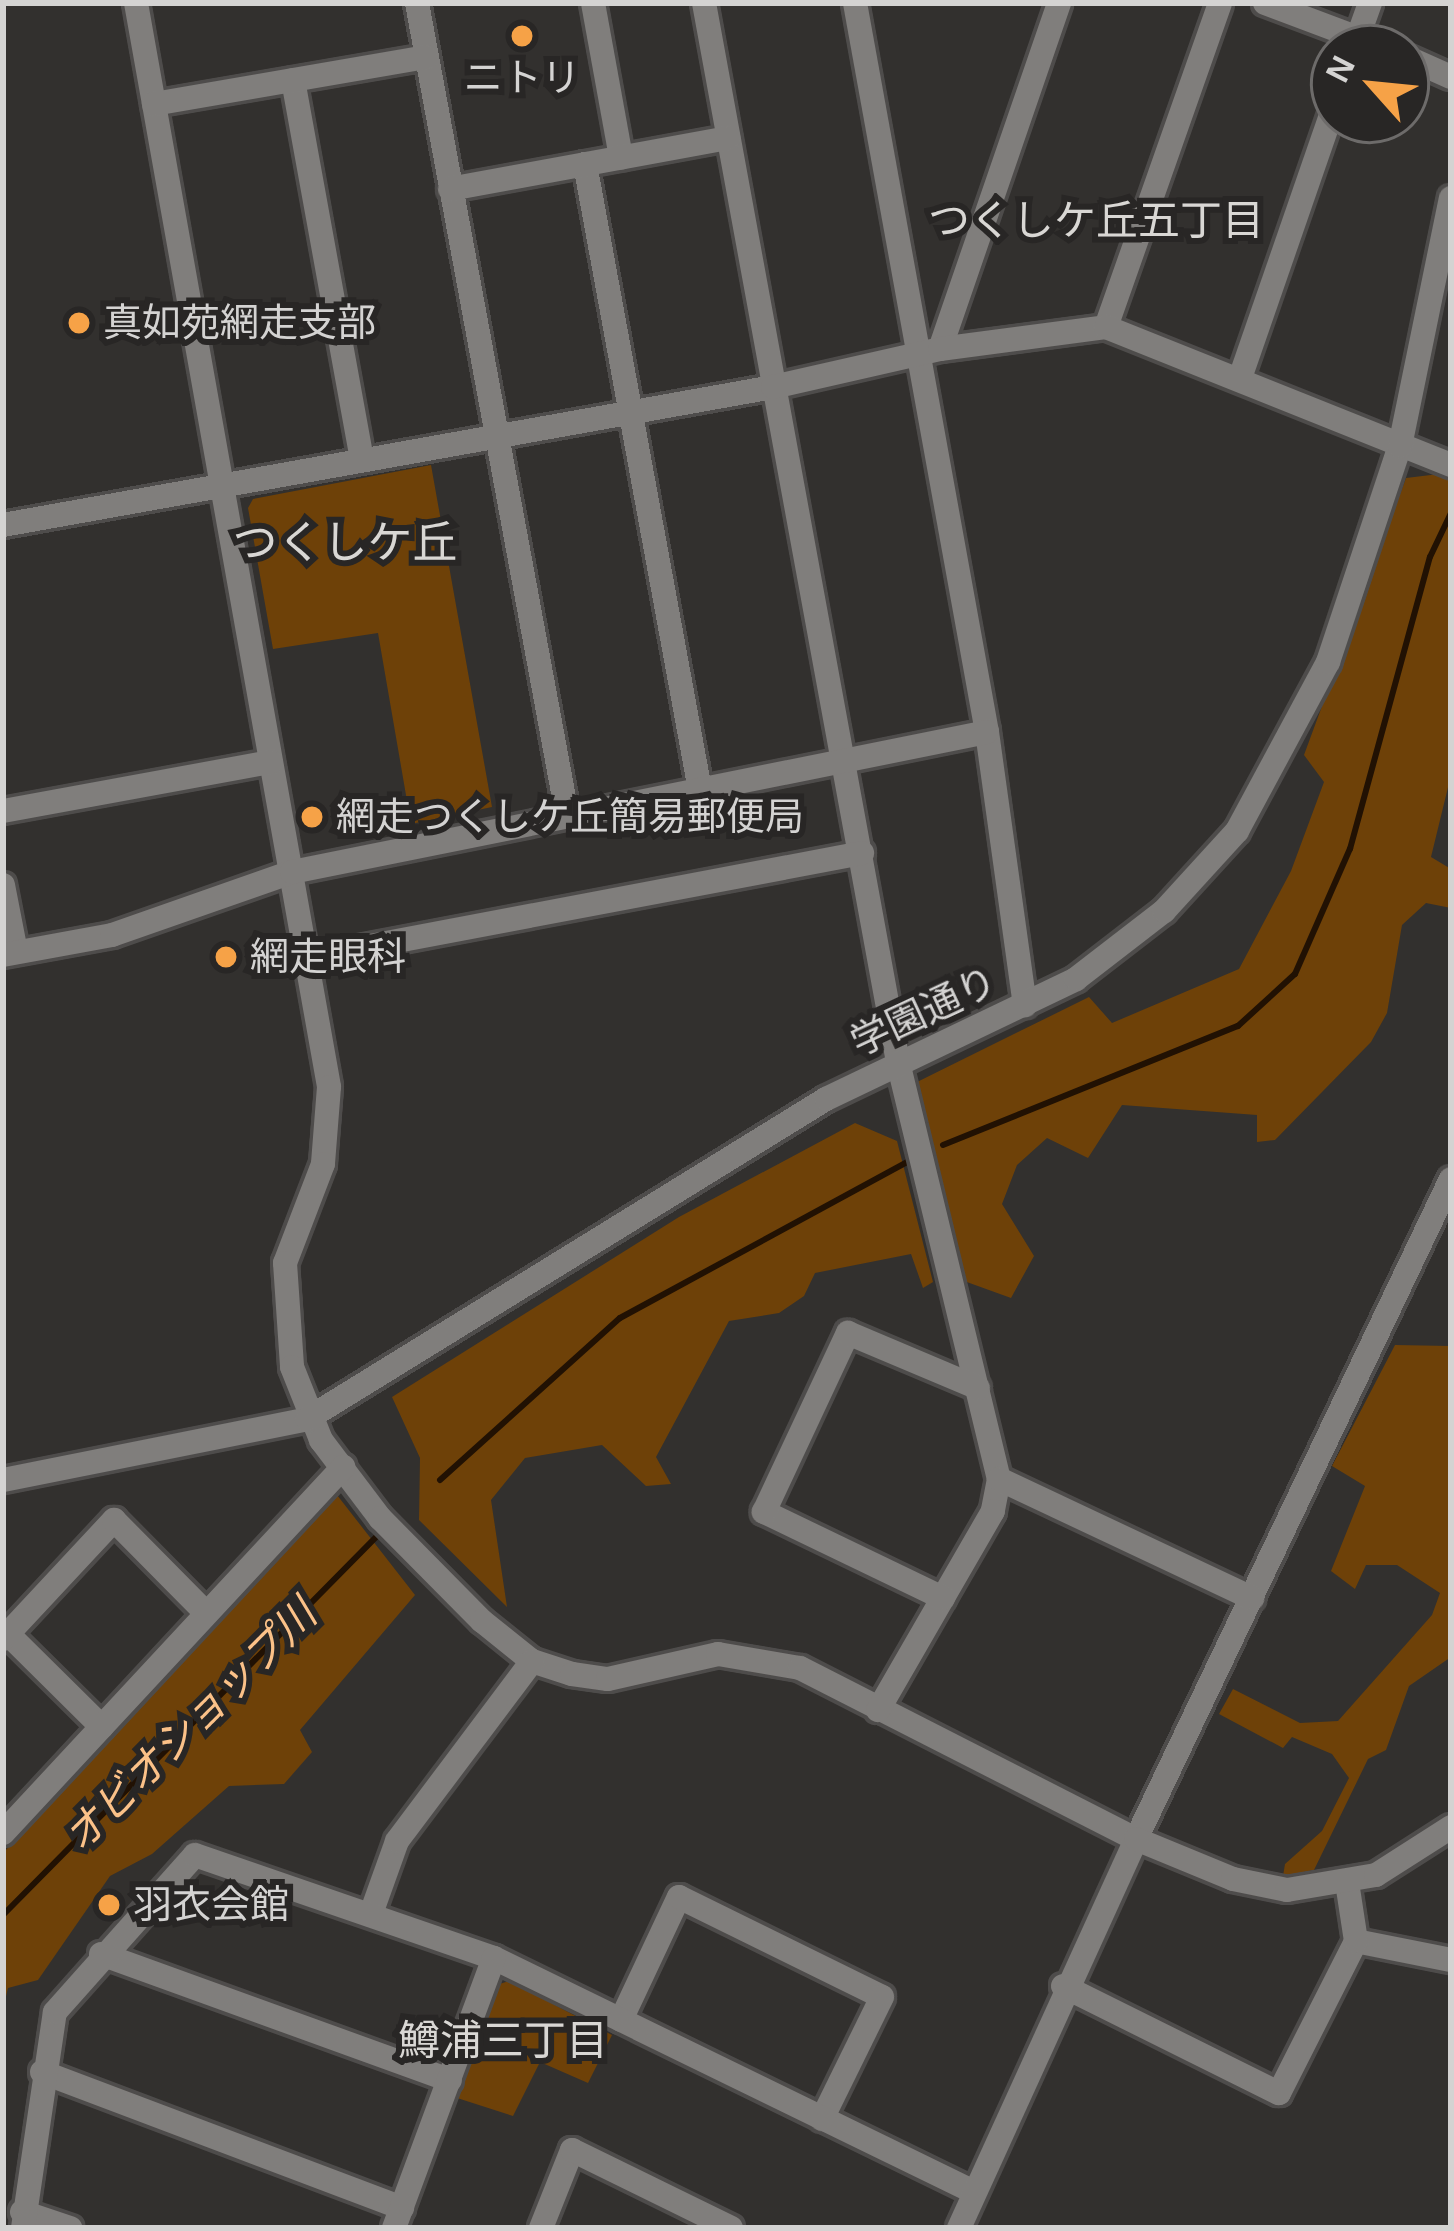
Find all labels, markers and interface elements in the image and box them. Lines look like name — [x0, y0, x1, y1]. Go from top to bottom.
marker: ニトリ — [509, 23, 535, 49]
north arrow — [1310, 24, 1430, 144]
text: N — [1318, 50, 1362, 88]
place label: ニトリ — [464, 55, 580, 101]
district label: つくしケ丘五丁目 — [928, 196, 1264, 246]
place label: 真如苑網走支部 — [103, 300, 376, 346]
marker: 真如苑網走支部 — [66, 310, 92, 336]
district label: つくしケ丘 — [233, 516, 457, 570]
place label: 網走つくしケ丘簡易郵便局 — [336, 794, 804, 840]
marker: 網走つくしケ丘簡易郵便局 — [299, 804, 325, 830]
place label: 網走眼科 — [250, 934, 406, 980]
marker: 網走眼科 — [213, 944, 239, 970]
street label: 学園通り — [843, 958, 1005, 1066]
water label: オビオショップ川 — [53, 1589, 327, 1863]
place label: 羽衣会館 — [133, 1882, 289, 1928]
marker: 羽衣会館 — [96, 1892, 122, 1918]
district label: 鱒浦三丁目 — [398, 2016, 608, 2066]

